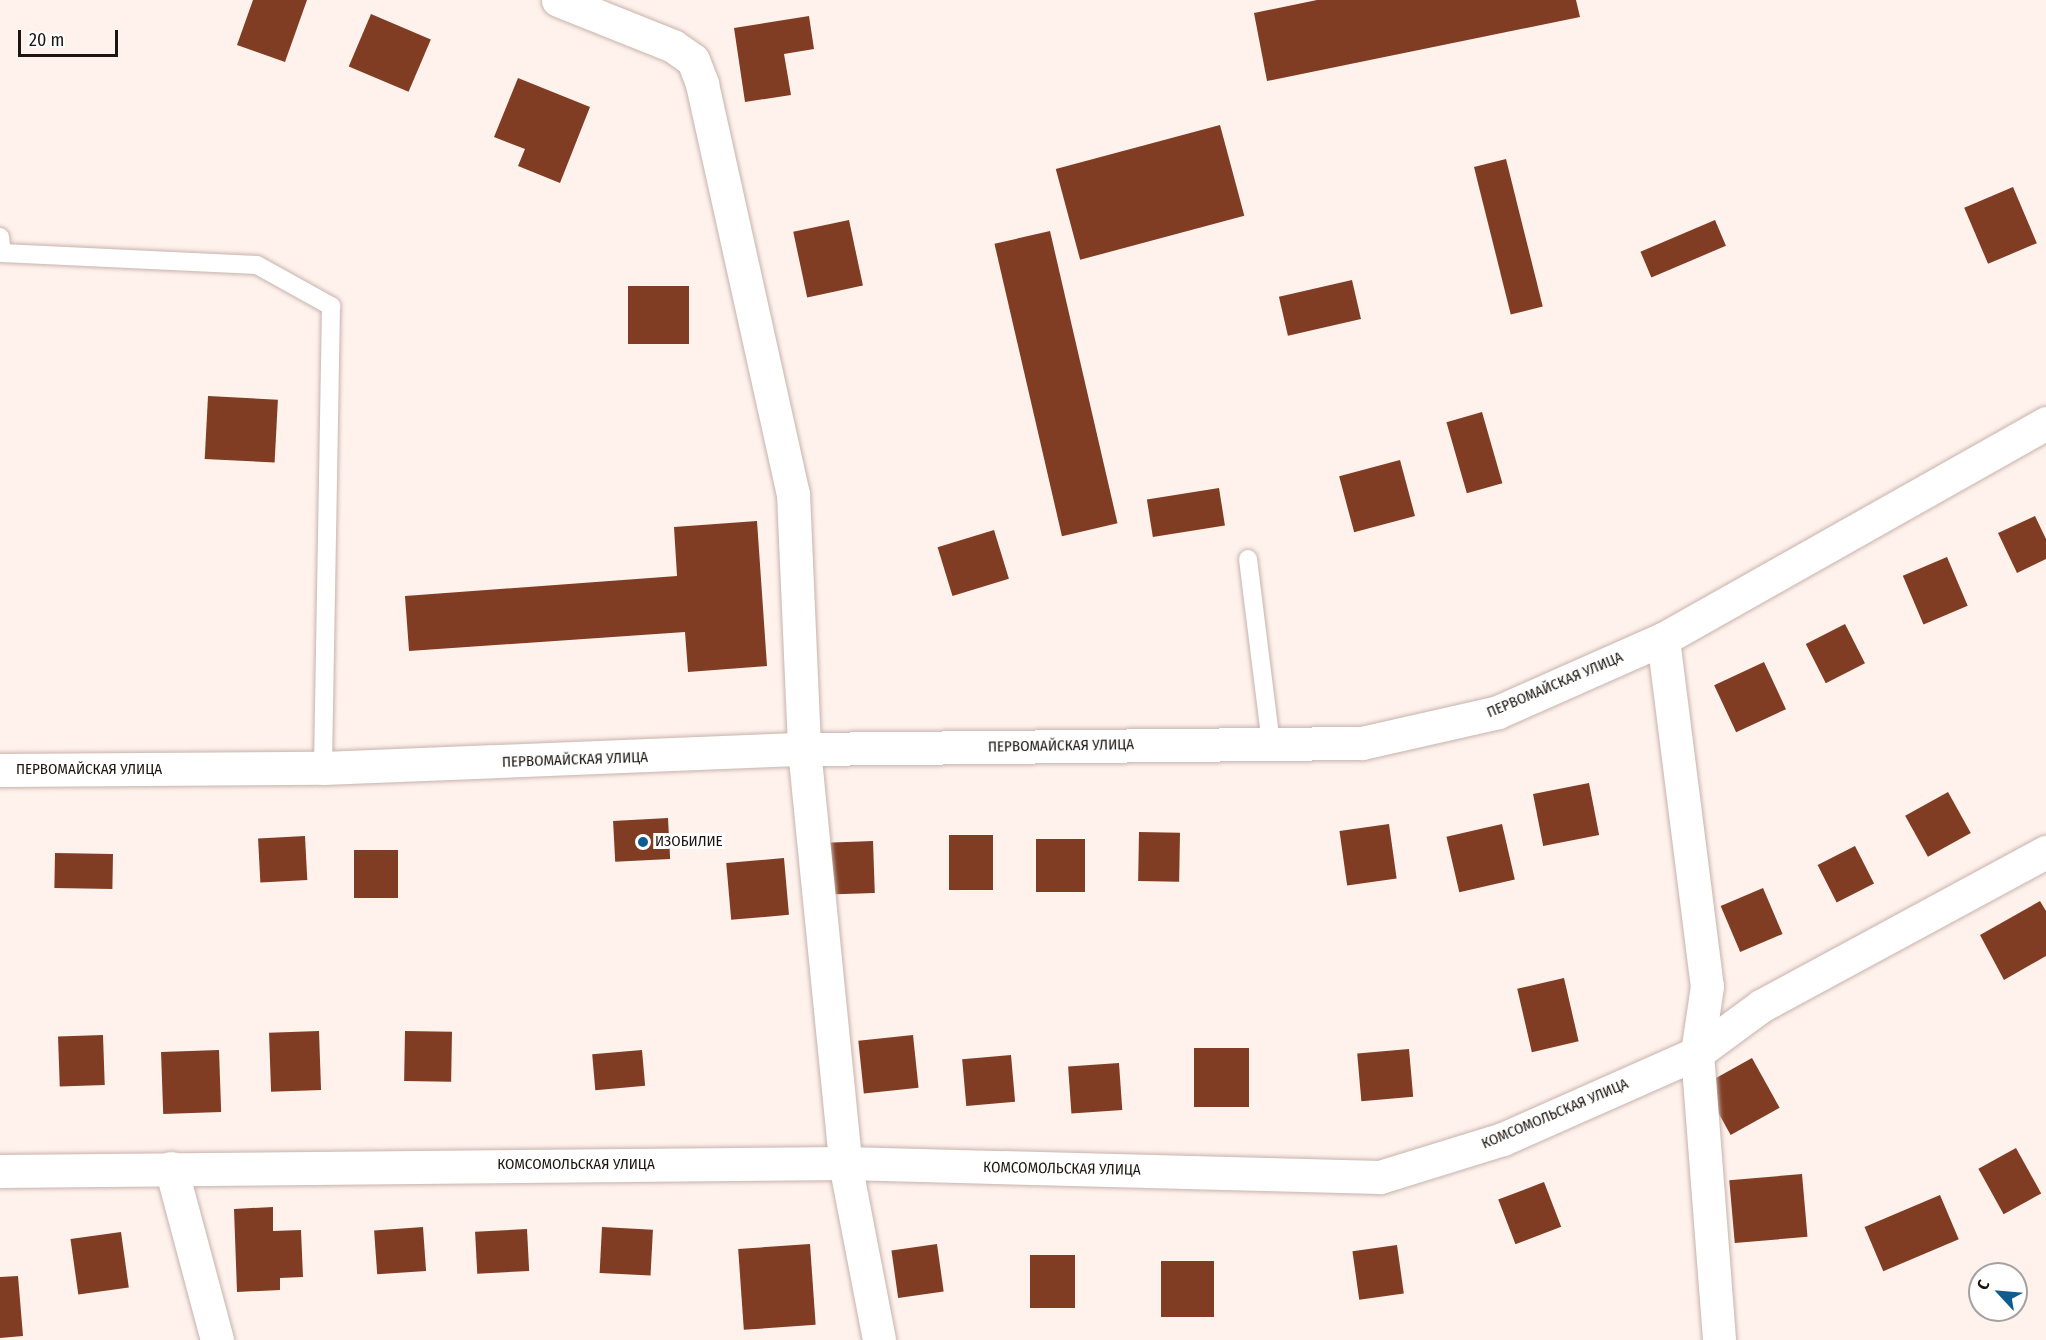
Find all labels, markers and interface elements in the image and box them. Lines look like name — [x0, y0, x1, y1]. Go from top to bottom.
scale bar — [21, 18, 122, 56]
text: 20 m — [29, 29, 64, 51]
street label: ПЕРВОМАЙСКАЯ УЛИЦА — [1484, 648, 1626, 722]
street label: ПЕРВОМАЙСКАЯ УЛИЦА — [988, 736, 1134, 756]
street label: ПЕРВОМАЙСКАЯ УЛИЦА — [502, 748, 648, 772]
street label: ПЕРВОМАЙСКАЯ УЛИЦА — [16, 761, 162, 779]
place label: ИЗОБИЛИЕ — [655, 833, 723, 851]
marker: ИЗОБИЛИЕ — [636, 835, 650, 849]
street label: КОМСОМОЛЬСКАЯ УЛИЦА — [1479, 1075, 1631, 1153]
street label: КОМСОМОЛЬСКАЯ УЛИЦА — [497, 1156, 655, 1174]
street label: КОМСОМОЛЬСКАЯ УЛИЦА — [983, 1159, 1141, 1179]
north arrow — [1968, 1262, 2028, 1322]
text: С — [1973, 1277, 1994, 1293]

